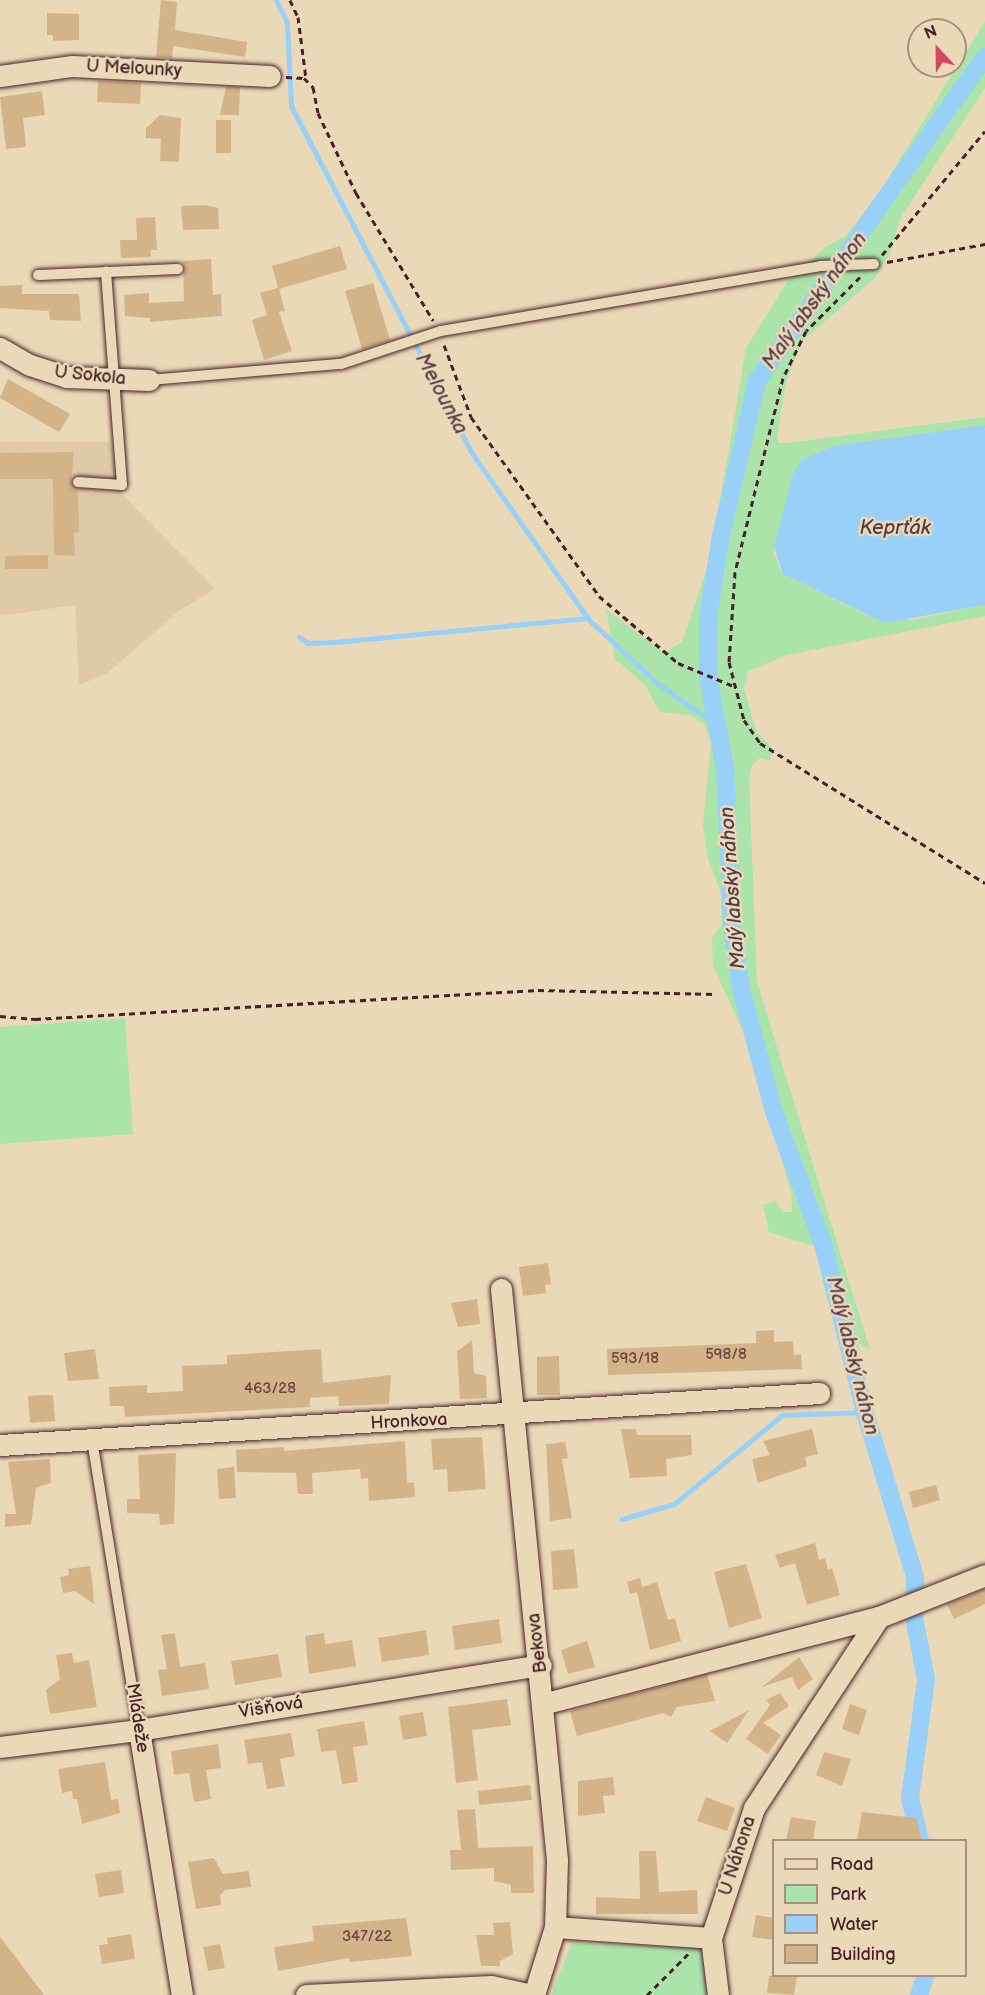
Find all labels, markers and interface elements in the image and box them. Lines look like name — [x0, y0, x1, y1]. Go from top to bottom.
north arrow — [907, 18, 967, 78]
text: N — [922, 22, 940, 44]
street label: U Melounky — [86, 56, 182, 82]
water label: Malý labský náhon — [757, 227, 873, 375]
water label: Melounka — [410, 349, 472, 439]
street label: U Sokola — [53, 361, 127, 391]
water label: Keprťák — [859, 516, 931, 540]
water label: Malý labský náhon — [715, 805, 751, 971]
water label: Malý labský náhon — [820, 1273, 884, 1439]
house number: 598/8 — [705, 1346, 747, 1364]
house number: 593/18 — [611, 1350, 659, 1368]
house number: 463/28 — [244, 1380, 296, 1398]
street label: Hronkova — [370, 1409, 448, 1435]
street label: Bekova — [524, 1612, 552, 1674]
street label: Mládeže — [121, 1682, 153, 1754]
street label: Višňová — [237, 1692, 305, 1724]
street label: U Náhona — [715, 1814, 761, 1898]
legend — [772, 1839, 967, 1977]
text: Road — [830, 1854, 874, 1875]
text: Park — [830, 1884, 866, 1905]
text: Water — [830, 1914, 878, 1935]
house number: 347/22 — [342, 1928, 392, 1946]
text: Building — [830, 1944, 896, 1965]

